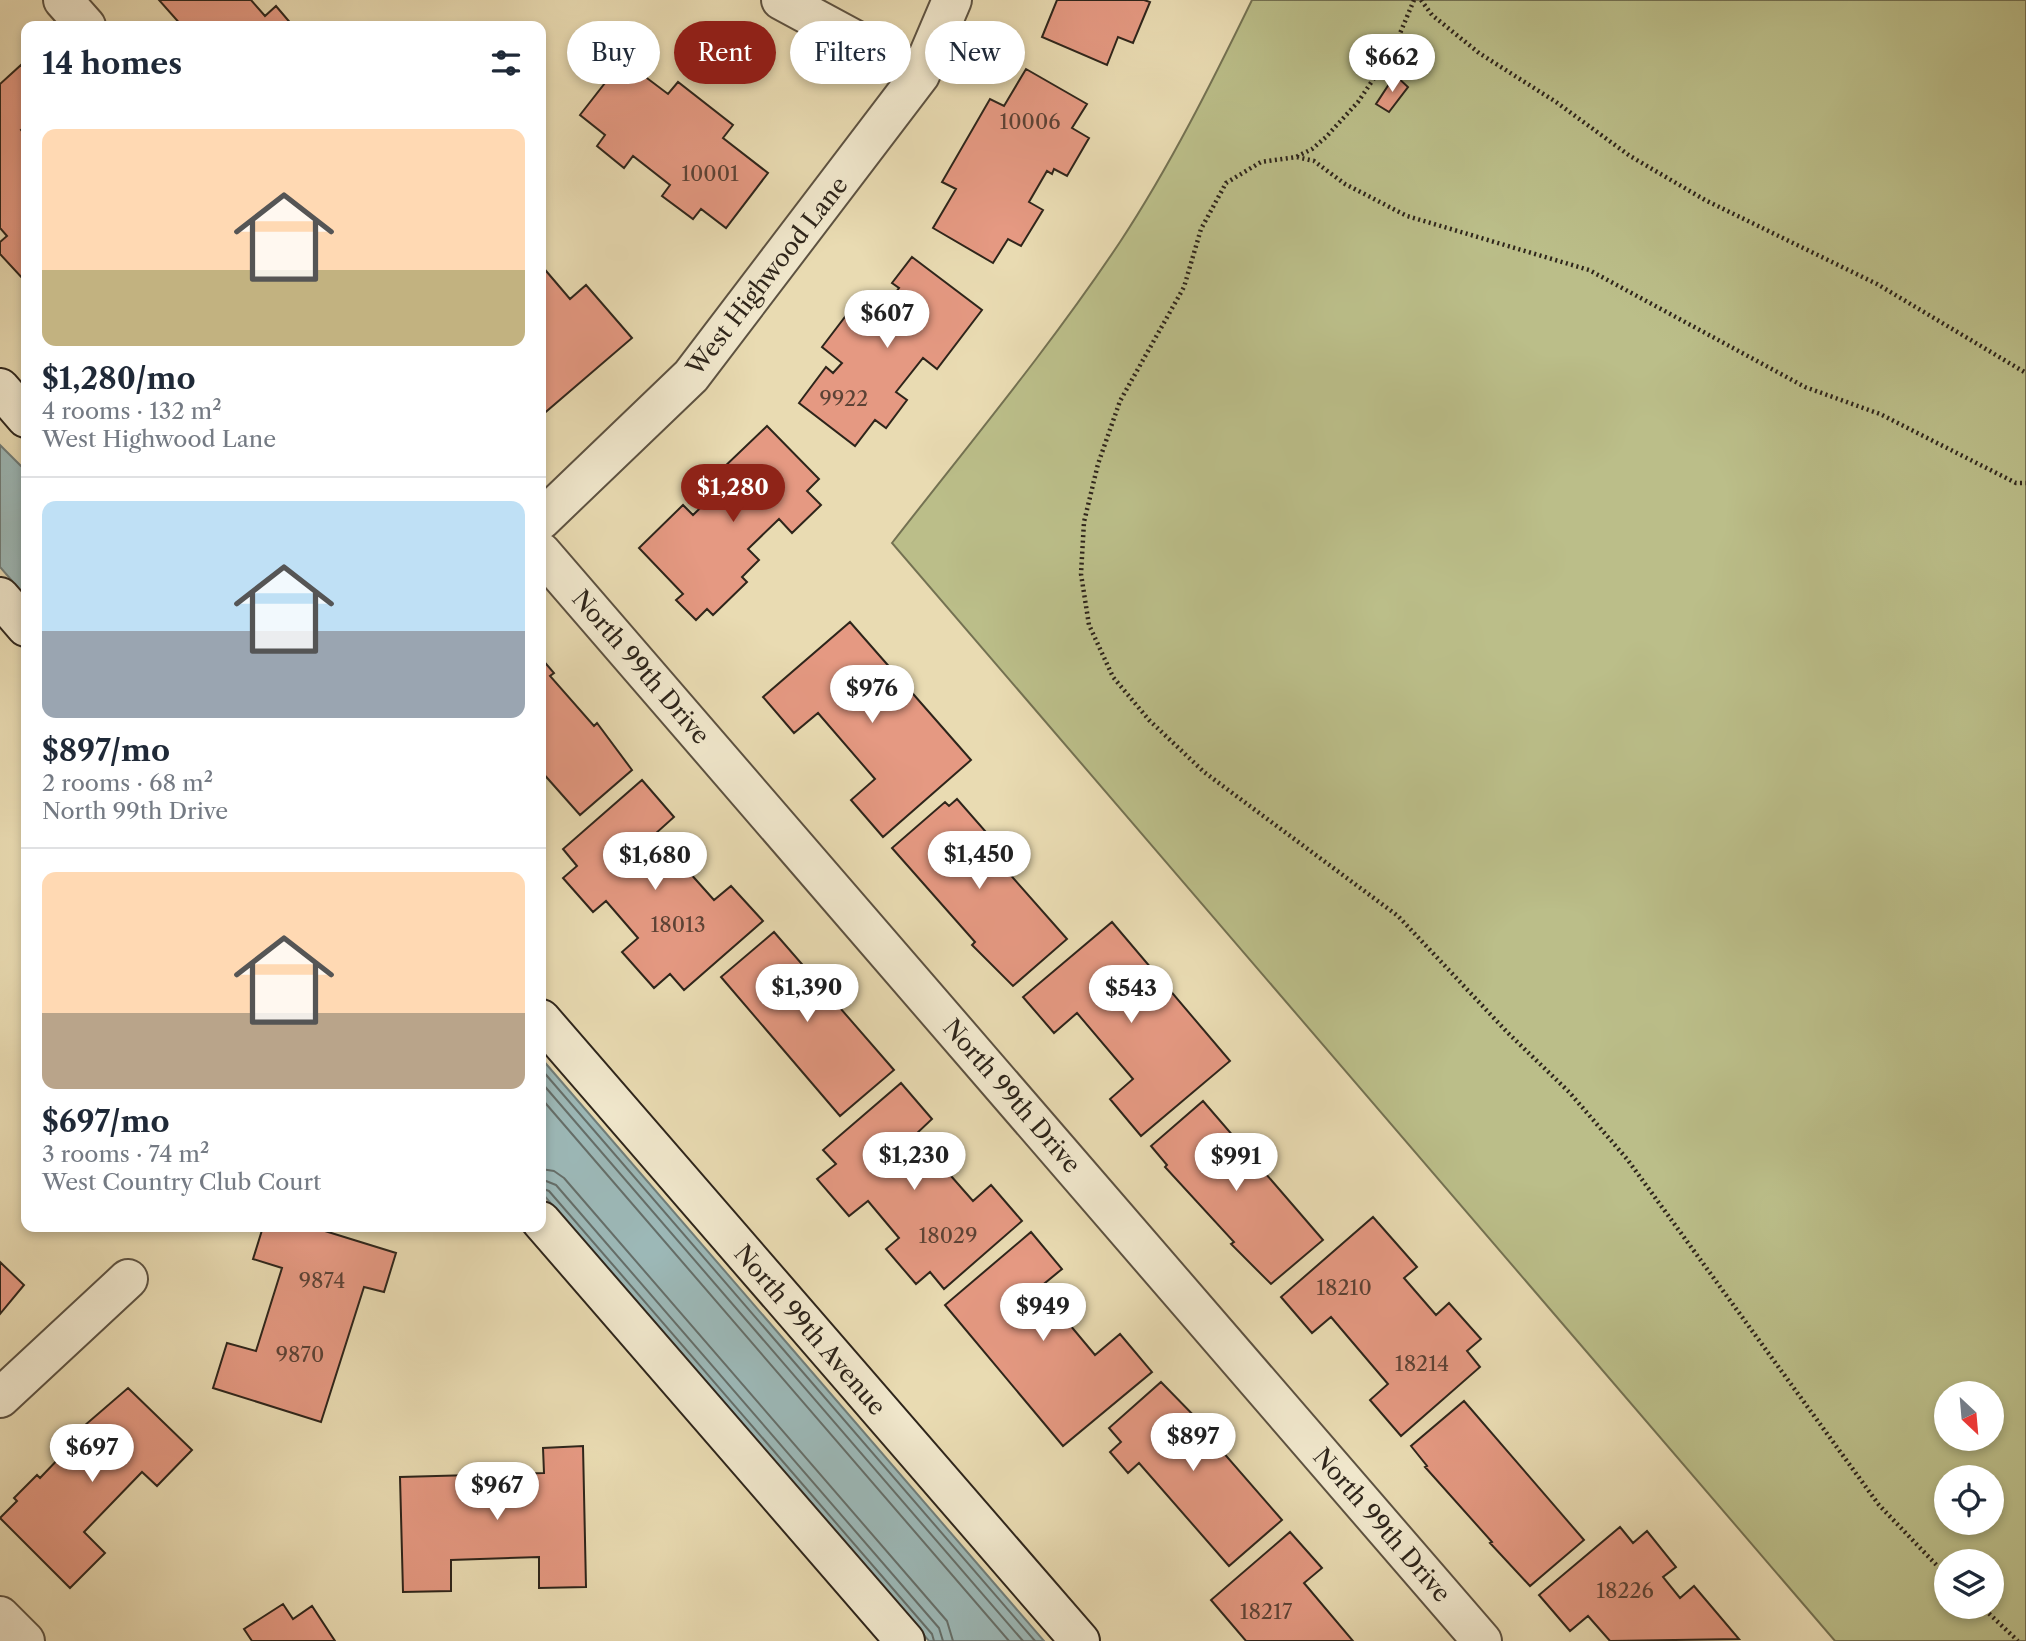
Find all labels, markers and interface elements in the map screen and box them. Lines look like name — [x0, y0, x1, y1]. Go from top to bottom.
chip: Buy — [567, 21, 660, 84]
chip: Rent — [674, 21, 776, 84]
chip: Filters — [790, 21, 911, 84]
chip: New — [925, 21, 1025, 84]
pin: $662 — [1351, 34, 1433, 94]
text: $662 — [1365, 43, 1419, 71]
icon: filters — [487, 44, 525, 82]
text: 14 homes — [42, 45, 182, 82]
house number: 10006 — [999, 109, 1061, 134]
house number: 10001 — [681, 161, 739, 186]
street label: West Highwood Lane — [680, 171, 854, 382]
icon: home — [221, 174, 347, 300]
pin: $607 — [846, 290, 928, 350]
text: $607 — [860, 299, 914, 327]
text: $1,280/mo — [42, 360, 196, 397]
house number: 9922 — [820, 386, 868, 411]
text: 4 rooms · 132 m² — [42, 397, 222, 425]
text: West Highwood Lane — [42, 425, 276, 453]
pin: $1,280 — [676, 464, 790, 524]
text: $1,280 — [697, 473, 769, 501]
icon: home — [221, 546, 347, 672]
street label: North 99th Drive — [566, 584, 716, 750]
pin: $976 — [831, 666, 913, 725]
text: $976 — [846, 674, 898, 702]
text: $897/mo — [42, 732, 170, 769]
text: 2 rooms · 68 m² — [42, 769, 213, 797]
text: North 99th Drive — [42, 797, 228, 825]
pin: $1,680 — [598, 832, 712, 892]
pin: $1,450 — [922, 832, 1036, 891]
text: $1,450 — [944, 840, 1014, 868]
text: $1,680 — [619, 841, 691, 869]
house number: 18013 — [651, 912, 705, 937]
icon: home — [221, 917, 347, 1043]
pin: $1,390 — [750, 964, 864, 1024]
pin: $543 — [1090, 965, 1172, 1025]
text: $1,390 — [772, 973, 842, 1001]
text: $543 — [1105, 974, 1157, 1002]
street label: North 99th Drive — [937, 1013, 1087, 1179]
text: $697/mo — [42, 1103, 169, 1140]
pin: $1,230 — [857, 1132, 971, 1192]
pin: $991 — [1195, 1134, 1277, 1193]
text: 3 rooms · 74 m² — [42, 1140, 209, 1168]
text: $1,230 — [879, 1141, 949, 1169]
text: $991 — [1211, 1142, 1261, 1170]
text: West Country Club Court — [42, 1168, 321, 1196]
house number: 18029 — [919, 1223, 977, 1248]
street label: North 99th Avenue — [728, 1239, 892, 1421]
house number: 9874 — [299, 1268, 345, 1293]
house number: 18210 — [1316, 1275, 1372, 1300]
pin: $949 — [1002, 1284, 1084, 1343]
text: $949 — [1016, 1292, 1070, 1320]
house number: 9870 — [276, 1342, 324, 1367]
house number: 18214 — [1395, 1351, 1449, 1376]
north arrow — [1934, 1381, 2004, 1451]
map controls — [1934, 1381, 2004, 1619]
pin: $897 — [1152, 1414, 1234, 1473]
text: $897 — [1167, 1422, 1219, 1450]
pin: $697 — [51, 1424, 133, 1484]
text: $697 — [66, 1433, 118, 1461]
street label: North 99th Drive — [1307, 1442, 1457, 1608]
pin: $967 — [456, 1462, 538, 1522]
button: locate — [1934, 1465, 2004, 1535]
text: $967 — [471, 1471, 523, 1499]
button: layers — [1934, 1549, 2004, 1619]
house number: 18226 — [1596, 1578, 1654, 1603]
house number: 18217 — [1240, 1599, 1293, 1624]

